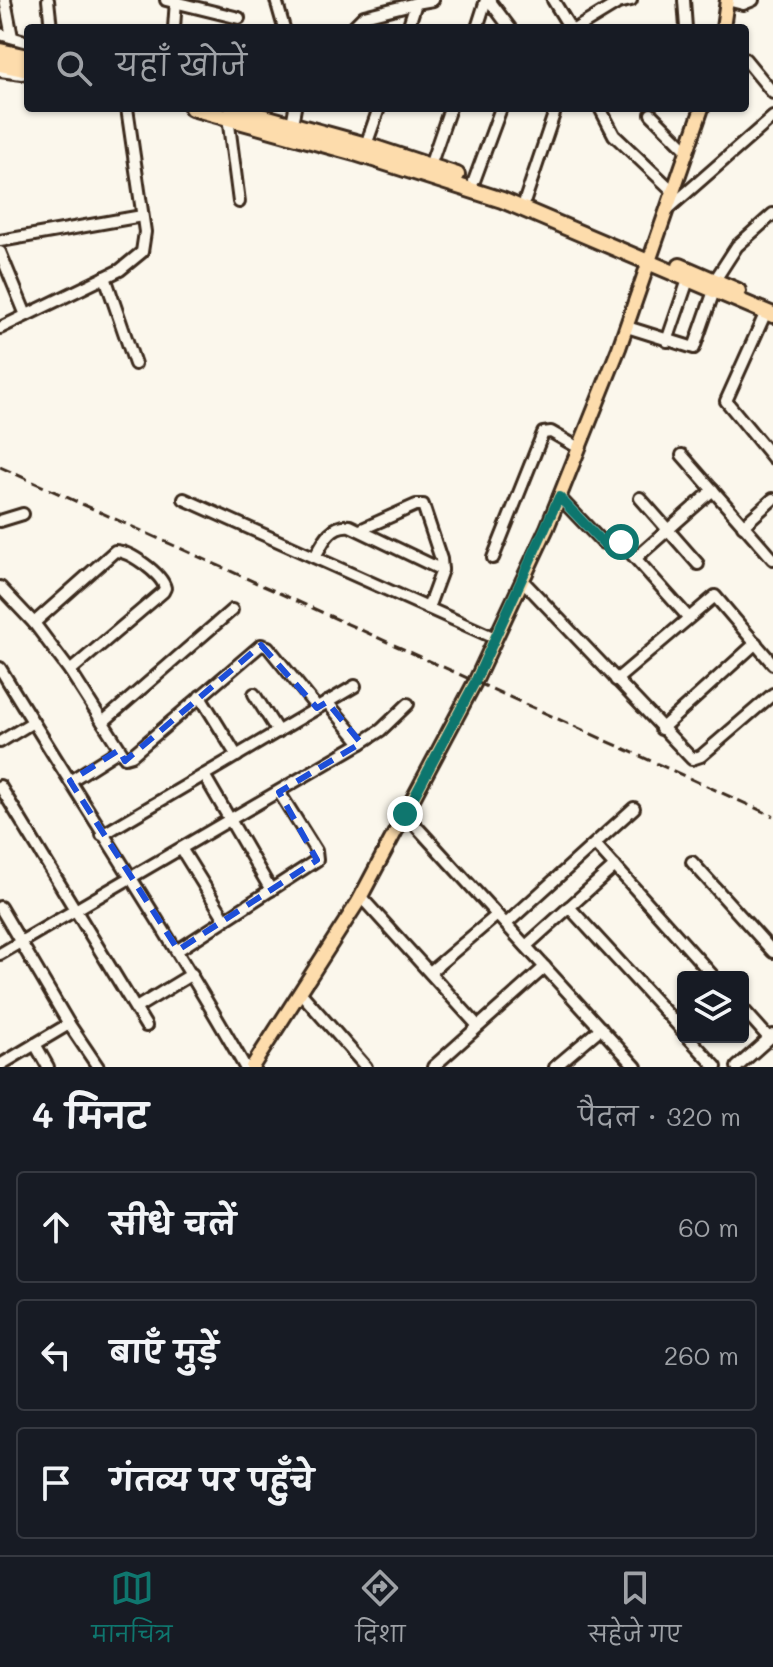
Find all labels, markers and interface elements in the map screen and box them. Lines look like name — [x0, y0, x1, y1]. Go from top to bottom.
search box — [24, 24, 749, 112]
text: यहाँ खोजें — [116, 44, 247, 84]
icon: search — [52, 46, 96, 90]
route start — [603, 524, 639, 560]
route end — [387, 796, 423, 832]
map controls — [677, 971, 749, 1043]
button: layers — [677, 971, 749, 1043]
text: 4 मिनट — [32, 1092, 148, 1137]
text: पैदल · 320 m — [578, 1099, 741, 1133]
text: सीधे चलें — [110, 1203, 236, 1243]
icon: ahead — [34, 1205, 78, 1249]
text: 60 m — [678, 1210, 739, 1244]
text: बाएँ मुड़ें — [110, 1331, 218, 1371]
icon: left — [34, 1333, 78, 1377]
text: 260 m — [664, 1338, 739, 1372]
text: गंतव्य पर पहुँचे — [110, 1459, 314, 1499]
icon: arrive — [34, 1461, 78, 1505]
tab: मानचित्र — [92, 1566, 172, 1659]
tab: दिशा — [356, 1566, 405, 1659]
tab: सहेजे गए — [589, 1566, 681, 1659]

